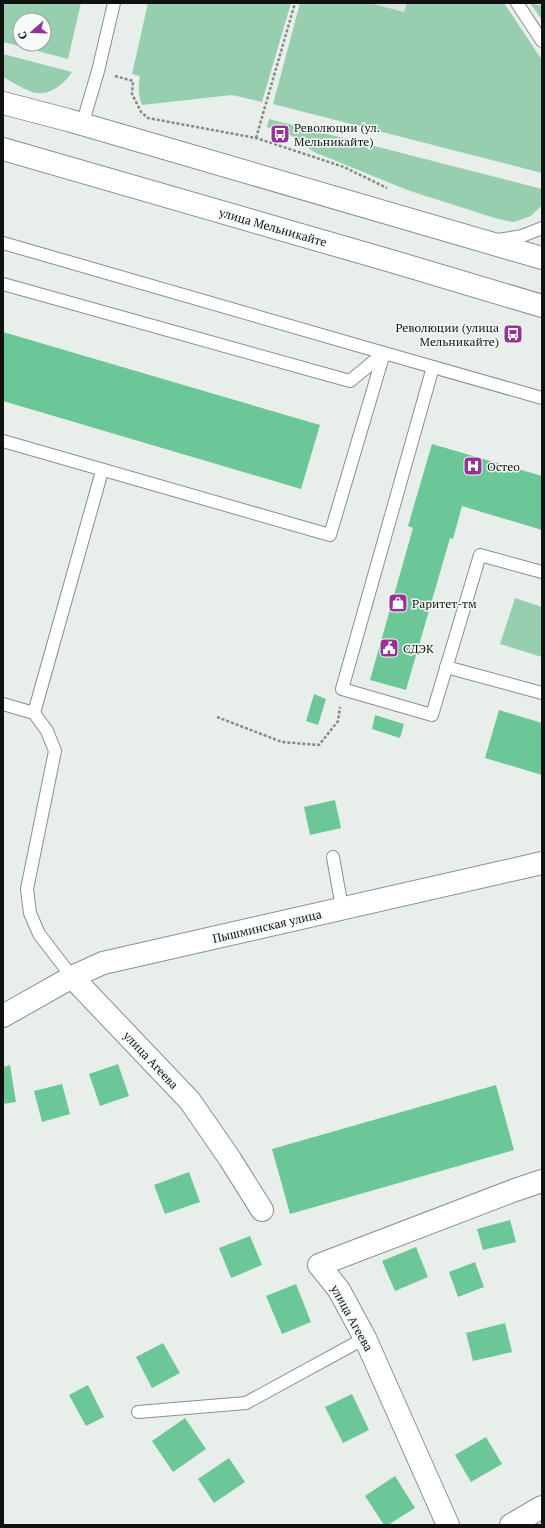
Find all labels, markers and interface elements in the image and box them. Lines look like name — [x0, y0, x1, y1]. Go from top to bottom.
north arrow — [12, 12, 52, 52]
text: С — [15, 30, 30, 41]
place label: Революции (ул. Мельникайте) — [294, 120, 380, 149]
bus stop icon: Революции (ул. Мельникайте) — [269, 123, 291, 145]
street label: улица Мельникайте — [216, 204, 329, 250]
place label: Революции (улица Мельникайте) — [395, 320, 499, 349]
bus stop icon: Революции (улица Мельникайте) — [502, 323, 524, 345]
hospital icon: Остео — [462, 455, 484, 477]
place label: Остео — [487, 459, 520, 474]
shop icon: Раритет-тм — [387, 592, 409, 614]
place label: Раритет-тм — [412, 596, 477, 611]
public building icon: СДЭК — [378, 637, 400, 659]
place label: СДЭК — [403, 641, 434, 656]
street label: Пышминская улица — [211, 906, 323, 946]
street label: улица Агеева — [120, 1027, 182, 1092]
street label: улица Агеева — [327, 1281, 376, 1354]

